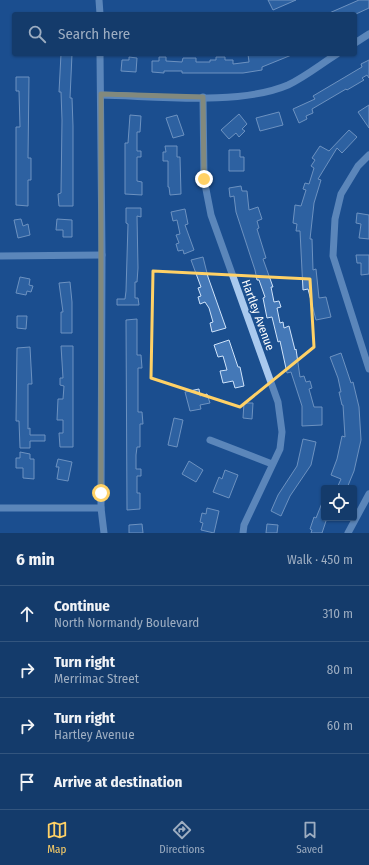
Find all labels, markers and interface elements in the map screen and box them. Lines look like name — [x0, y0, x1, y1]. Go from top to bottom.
search box — [12, 12, 357, 56]
icon: search — [26, 23, 48, 45]
text: Search here — [58, 25, 130, 43]
route end — [195, 170, 213, 188]
street label: Hartley Avenue — [239, 278, 277, 352]
route start — [92, 484, 110, 502]
map controls — [321, 485, 357, 521]
button: locate — [321, 485, 357, 521]
text: 6 min — [16, 549, 55, 570]
text: Walk · 450 m — [287, 552, 353, 567]
text: Continue — [54, 597, 110, 615]
icon: ahead — [16, 603, 38, 625]
text: 310 m — [323, 606, 353, 621]
text: North Normandy Boulevard — [54, 615, 199, 630]
text: Turn right — [54, 653, 115, 671]
icon: right — [16, 659, 38, 681]
text: 80 m — [327, 662, 353, 677]
text: Merrimac Street — [54, 671, 139, 686]
text: Turn right — [54, 709, 115, 727]
icon: right — [16, 715, 38, 737]
text: 60 m — [327, 718, 353, 733]
text: Hartley Avenue — [54, 727, 135, 742]
icon: arrive — [16, 771, 38, 793]
text: Arrive at destination — [54, 773, 182, 791]
tab: Map — [46, 819, 68, 856]
tab: Directions — [159, 819, 205, 856]
tab: Saved — [296, 819, 323, 856]

